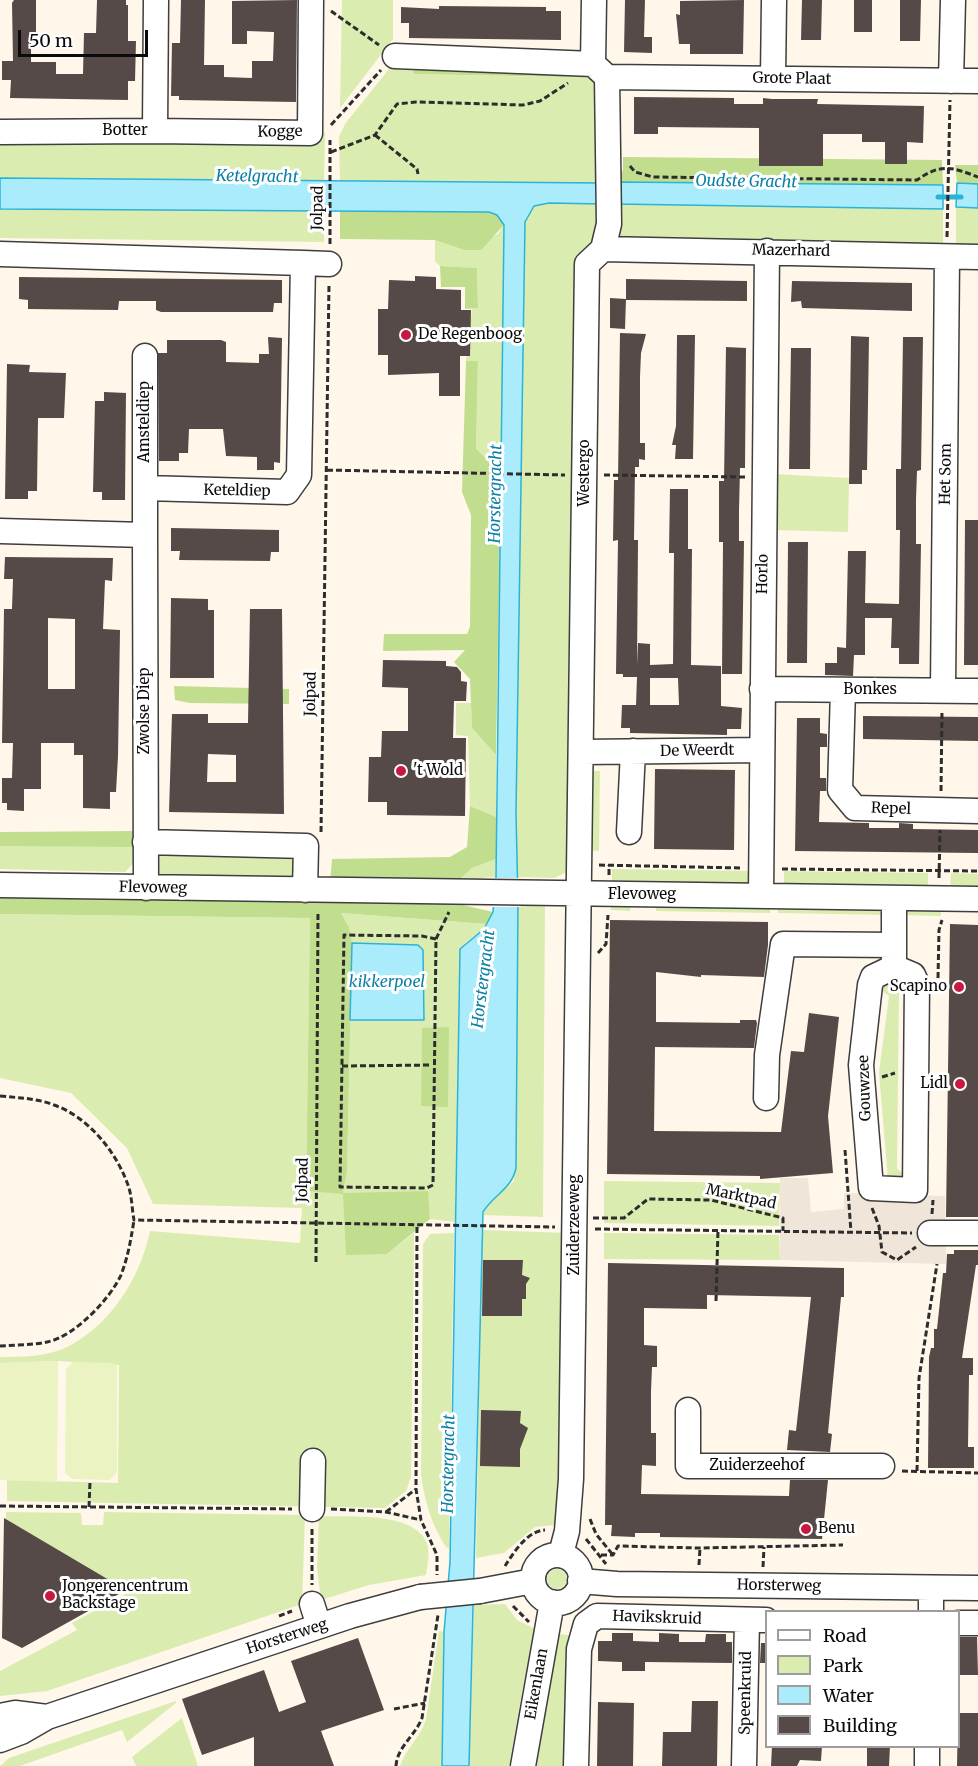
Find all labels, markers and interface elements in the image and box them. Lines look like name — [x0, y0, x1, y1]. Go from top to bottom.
scale bar — [21, 18, 152, 56]
text: 50 m — [29, 29, 73, 52]
street label: Grote Plaat — [752, 69, 832, 89]
street label: Botter — [102, 122, 148, 140]
street label: Kogge — [257, 123, 303, 141]
water label: Ketelgracht — [216, 167, 298, 187]
water label: Oudste Gracht — [695, 172, 797, 192]
street label: Jolpad — [309, 185, 327, 231]
street label: Mazerhard — [752, 241, 830, 261]
place label: De Regenboog — [418, 326, 522, 344]
marker: De Regenboog — [399, 328, 413, 342]
street label: Amsteldiep — [136, 381, 154, 463]
street label: Westergo — [576, 439, 594, 507]
street label: Het Som — [936, 443, 956, 505]
water label: Horstergracht — [486, 444, 506, 544]
street label: Keteldiep — [203, 481, 271, 501]
street label: Horlo — [754, 554, 772, 594]
street label: Zwolse Diep — [136, 667, 154, 755]
street label: Jolpad — [302, 671, 320, 717]
street label: Bonkes — [843, 681, 897, 699]
street label: De Weerdt — [660, 741, 734, 761]
place label: 't Wold — [413, 762, 463, 780]
marker: 't Wold — [394, 764, 408, 778]
street label: Repel — [871, 799, 911, 819]
street label: Flevoweg — [119, 878, 187, 898]
street label: Flevoweg — [608, 886, 676, 904]
water label: Horstergracht — [468, 929, 500, 1029]
water label: kikkerpoel — [349, 972, 425, 992]
place label: Scapino — [890, 978, 947, 996]
marker: Scapino — [952, 980, 966, 994]
street label: Gouwzee — [855, 1055, 875, 1121]
place label: Lidl — [920, 1075, 948, 1093]
marker: Lidl — [953, 1077, 967, 1091]
street label: Jolpad — [294, 1157, 312, 1203]
street label: Zuiderzeeweg — [566, 1175, 584, 1275]
street label: Marktpad — [704, 1181, 778, 1213]
water label: Horstergracht — [439, 1414, 459, 1514]
street label: Zuiderzeehof — [709, 1457, 805, 1475]
place label: Benu — [818, 1520, 855, 1538]
marker: Benu — [799, 1522, 813, 1536]
street label: Horsterweg — [737, 1576, 821, 1596]
place label: Jongerencentrum Backstage — [62, 1578, 188, 1613]
marker: Jongerencentrum Backstage — [43, 1589, 57, 1603]
street label: Havikskruid — [612, 1607, 702, 1629]
legend — [765, 1610, 960, 1748]
street label: Horsterweg — [244, 1615, 330, 1659]
text: Road — [823, 1624, 867, 1647]
street label: Eikenlaan — [522, 1647, 552, 1721]
street label: Speenkruid — [736, 1651, 756, 1735]
text: Park — [823, 1654, 863, 1677]
text: Water — [823, 1684, 874, 1707]
text: Building — [823, 1714, 897, 1737]

